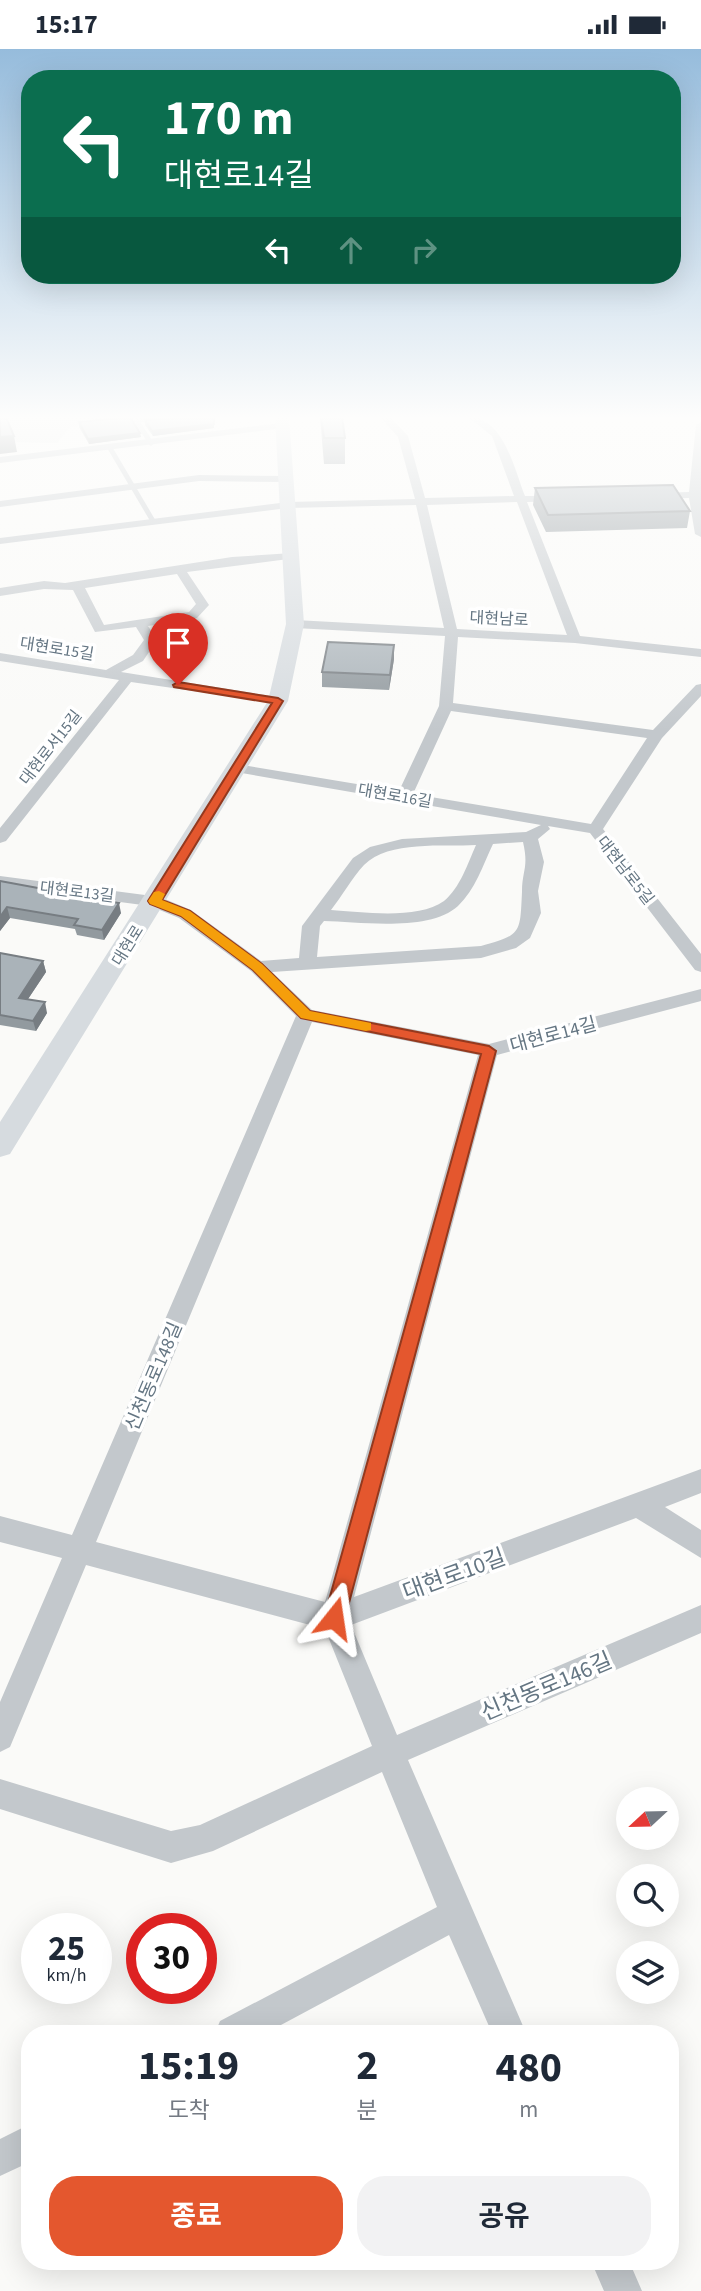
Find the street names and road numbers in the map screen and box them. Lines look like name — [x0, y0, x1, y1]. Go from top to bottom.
street label: 대현남로 — [469, 606, 529, 632]
street label: 대현로15길 — [18, 632, 96, 666]
street label: 대현로서15길 — [15, 706, 87, 790]
street label: 대현로16길 — [356, 779, 434, 813]
street label: 대현남로5길 — [591, 832, 659, 910]
street label: 대현로13길 — [38, 877, 115, 907]
street label: 대현로 — [107, 921, 149, 970]
street label: 대현로14길 — [507, 1011, 600, 1060]
street label: 신천동로148길 — [119, 1318, 189, 1435]
street label: 대현로10길 — [398, 1541, 510, 1608]
street label: 신천동로146길 — [475, 1644, 617, 1729]

